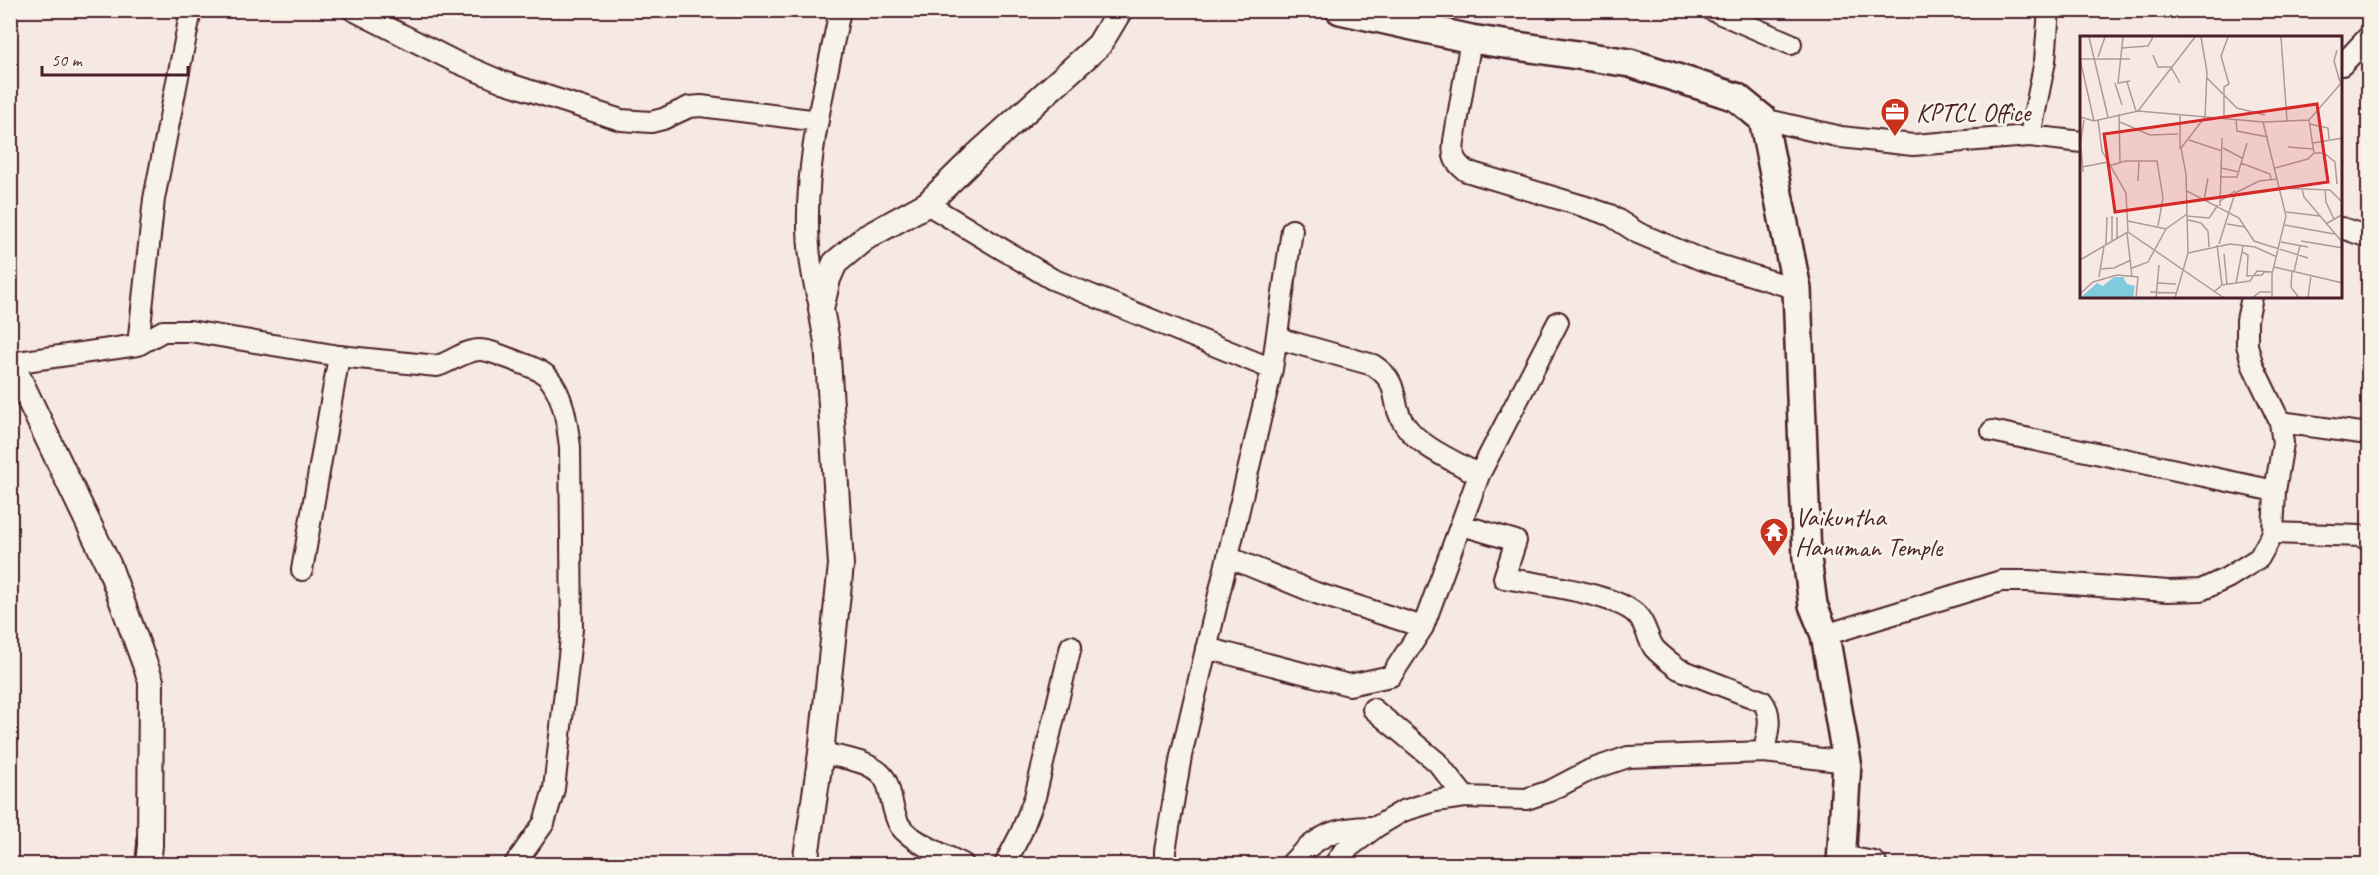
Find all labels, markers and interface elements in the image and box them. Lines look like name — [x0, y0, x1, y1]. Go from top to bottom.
inset map — [2080, 36, 2343, 298]
scale bar — [42, 39, 188, 77]
text: 50 m — [51, 49, 84, 71]
office icon: KPTCL Office — [1879, 96, 1911, 138]
place label: KPTCL Office — [1916, 96, 2033, 129]
place label: Vaikuntha Hanuman Temple — [1795, 501, 1944, 564]
temple icon: Vaikuntha Hanuman Temple — [1758, 516, 1790, 558]

